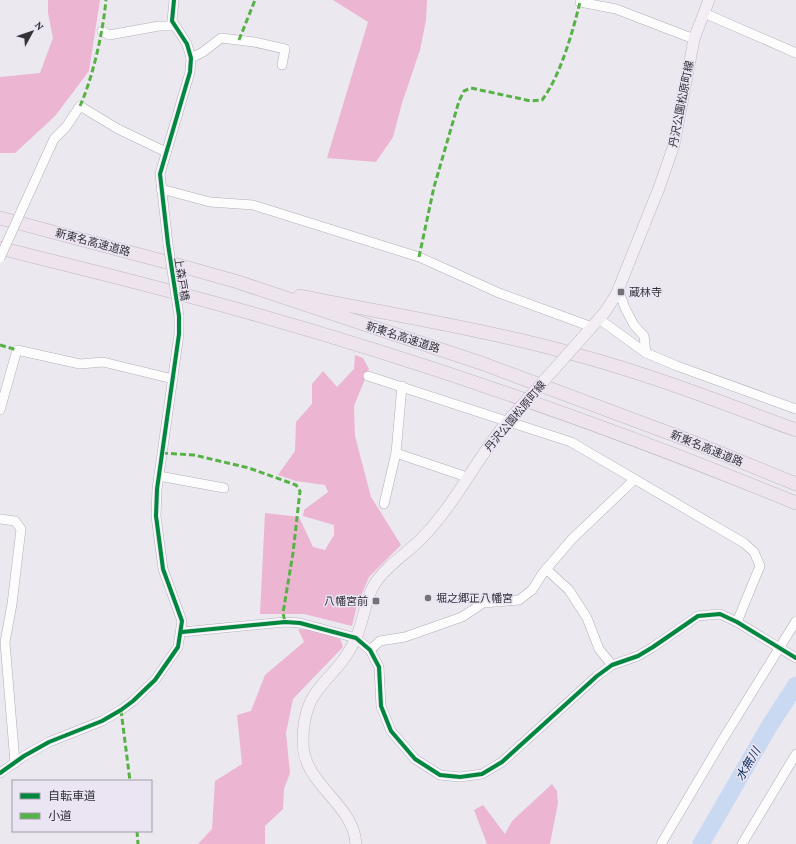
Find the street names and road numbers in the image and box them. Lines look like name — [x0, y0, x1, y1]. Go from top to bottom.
street label: 丹沢公園松原町線 — [667, 60, 695, 148]
street label: 新東名高速道路 — [54, 226, 132, 258]
street label: 上森戸橋 — [173, 256, 191, 302]
street label: 新東名高速道路 — [365, 319, 441, 355]
street label: 丹沢公園松原町線 — [482, 378, 548, 454]
street label: 新東名高速道路 — [669, 428, 745, 468]

